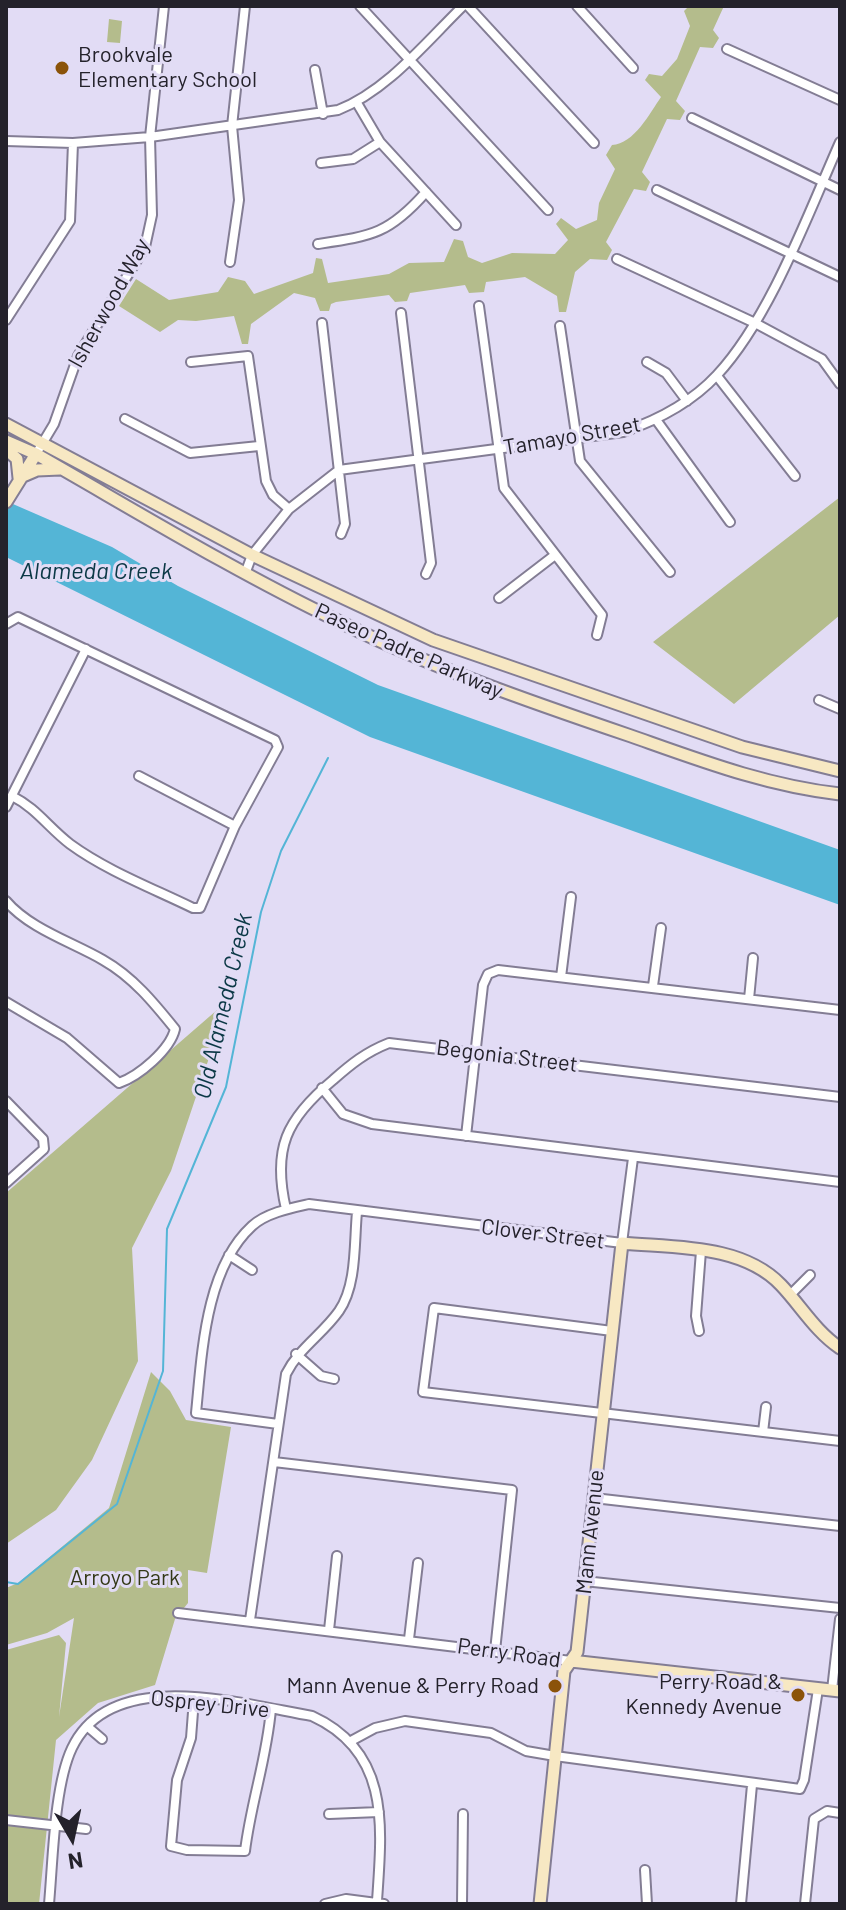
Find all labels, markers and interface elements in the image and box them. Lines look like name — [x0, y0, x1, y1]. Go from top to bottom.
place label: Brookvale Elementary School — [78, 42, 257, 94]
marker: Brookvale Elementary School — [53, 59, 71, 77]
street label: Isherwood Way — [63, 234, 155, 372]
street label: Tamayo Street — [501, 411, 643, 461]
water label: Alameda Creek — [20, 557, 172, 585]
street label: Paseo Padre Parkway — [311, 598, 507, 704]
water label: Old Alameda Creek — [188, 910, 258, 1102]
street label: Begonia Street — [435, 1034, 579, 1078]
street label: Clover Street — [480, 1213, 606, 1255]
street label: Mann Avenue — [570, 1468, 610, 1596]
park label: Arroyo Park — [70, 1565, 180, 1591]
street label: Perry Road — [456, 1633, 562, 1673]
place label: Perry Road & Kennedy Avenue — [625, 1669, 782, 1720]
place label: Mann Avenue & Perry Road — [287, 1673, 539, 1699]
marker: Mann Avenue & Perry Road — [546, 1677, 564, 1695]
street label: Osprey Drive — [149, 1685, 271, 1723]
marker: Perry Road & Kennedy Avenue — [789, 1686, 807, 1704]
north arrow — [32, 1798, 112, 1878]
text: N — [66, 1848, 85, 1876]

